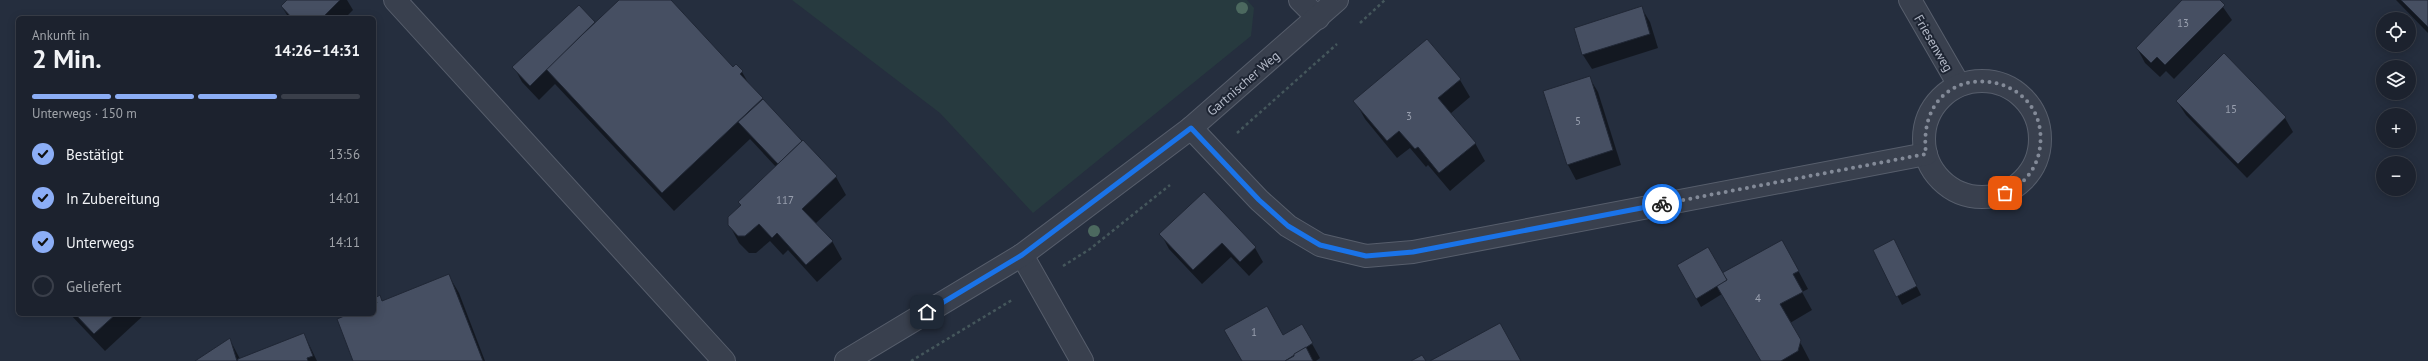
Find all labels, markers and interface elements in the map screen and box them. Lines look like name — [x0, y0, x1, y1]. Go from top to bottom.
street label: Friesenweg — [1910, 12, 1957, 75]
map controls — [2376, 12, 2416, 196]
button: locate — [2376, 12, 2416, 52]
house number: 13 — [2177, 16, 2189, 30]
text: Ankunft in — [32, 27, 89, 44]
text: 14:26–14:31 — [274, 41, 360, 60]
text: 2 Min. — [32, 42, 102, 75]
street label: Gartnischer Weg — [1204, 47, 1283, 120]
button: layers — [2376, 60, 2416, 100]
house number: 15 — [2225, 102, 2237, 116]
text: Unterwegs · 150 m — [32, 105, 137, 122]
button: + — [2376, 108, 2416, 148]
house number: 3 — [1406, 109, 1412, 123]
house number: 5 — [1575, 114, 1581, 128]
icon: check — [32, 143, 54, 165]
text: Bestätigt — [66, 145, 123, 164]
text: 13:56 — [329, 146, 360, 163]
button: − — [2376, 156, 2416, 196]
pin — [1988, 176, 2022, 210]
icon: bag — [1994, 182, 2016, 204]
courier — [1642, 184, 1682, 224]
icon: check — [32, 187, 54, 209]
text: In Zubereitung — [66, 189, 160, 208]
text: 14:01 — [329, 190, 360, 207]
house number: 117 — [776, 193, 794, 207]
icon: bike — [1651, 193, 1673, 215]
icon: check — [32, 231, 54, 253]
text: Unterwegs — [66, 233, 134, 252]
text: 14:11 — [329, 234, 360, 251]
text: Geliefert — [66, 277, 122, 296]
house number: 4 — [1755, 291, 1761, 305]
pin — [910, 295, 944, 329]
icon: home — [916, 301, 938, 323]
house number: 1 — [1251, 325, 1257, 339]

